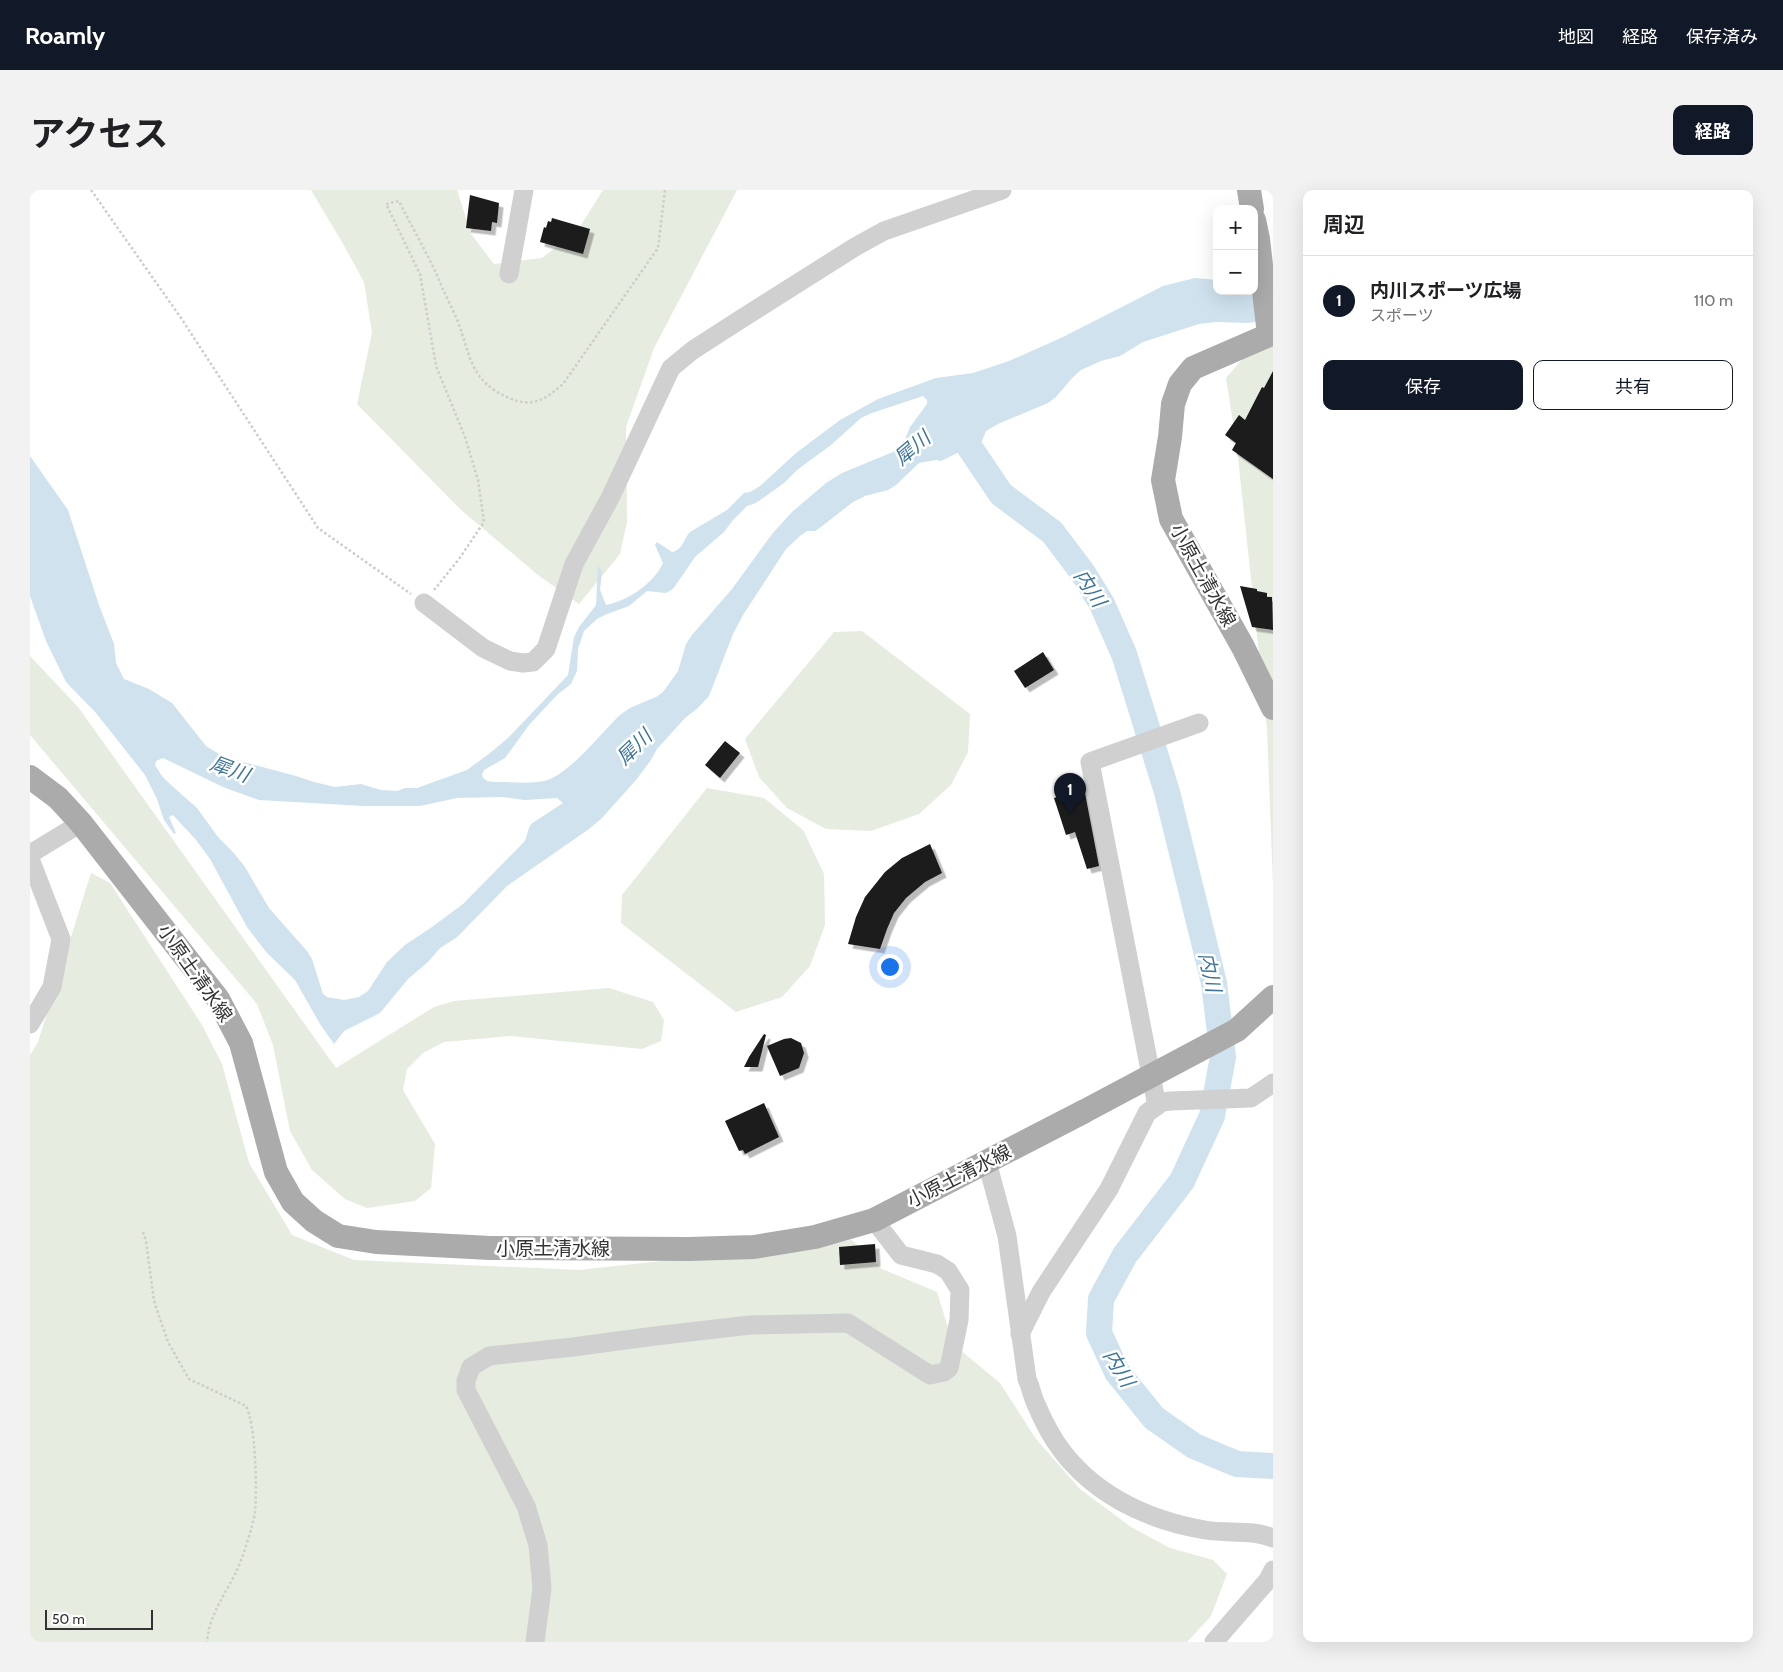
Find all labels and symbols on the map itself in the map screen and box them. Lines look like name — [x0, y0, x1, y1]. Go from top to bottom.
water label: 犀川 — [889, 425, 937, 470]
street label: 小原土清水線 — [1165, 520, 1241, 630]
water label: 内川 — [1069, 565, 1112, 613]
water label: 犀川 — [611, 723, 658, 770]
water label: 犀川 — [207, 751, 255, 788]
pin: 1 — [1054, 773, 1086, 814]
street label: 小原土清水線 — [153, 920, 237, 1026]
water label: 内川 — [1194, 950, 1226, 996]
your location — [877, 954, 903, 980]
street label: 小原土清水線 — [903, 1140, 1015, 1212]
street label: 小原土清水線 — [496, 1237, 610, 1260]
water label: 内川 — [1098, 1345, 1141, 1393]
scale bar — [45, 1607, 152, 1630]

